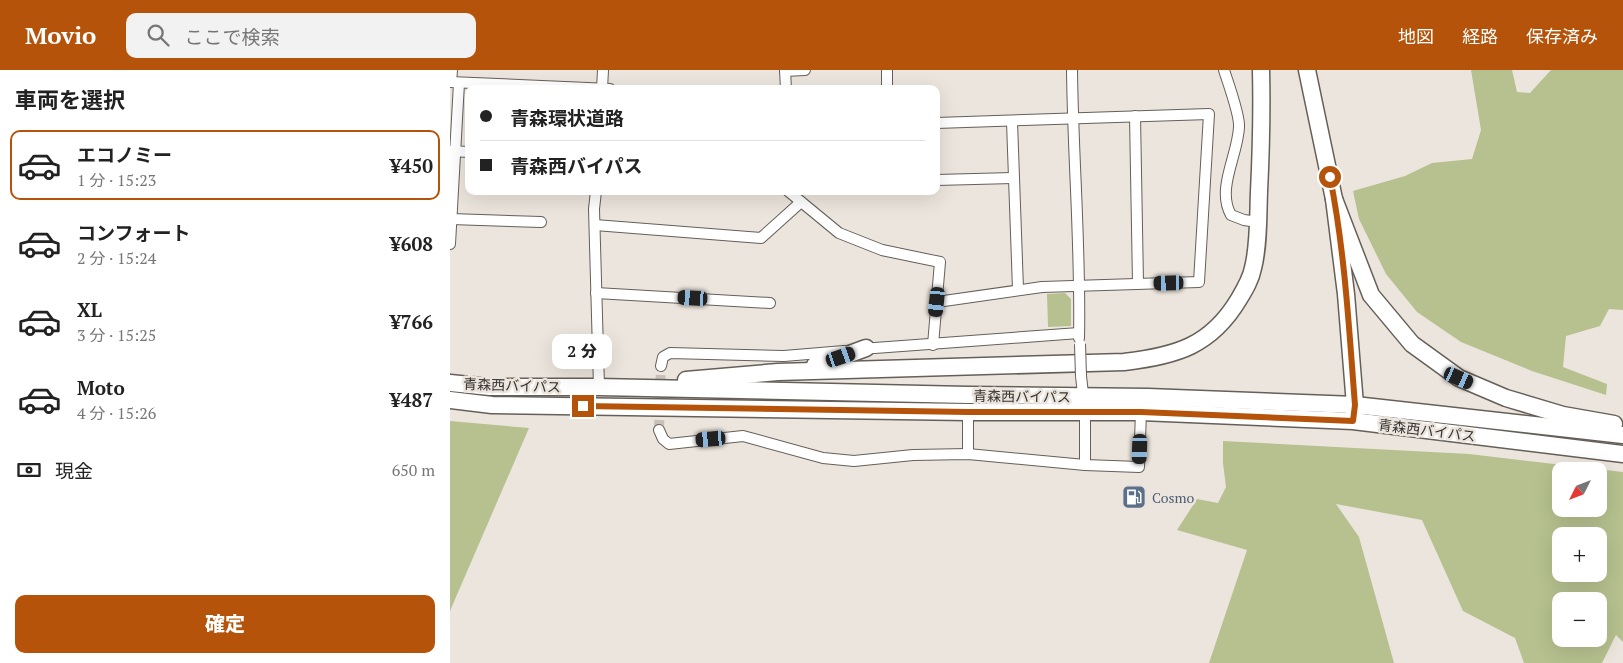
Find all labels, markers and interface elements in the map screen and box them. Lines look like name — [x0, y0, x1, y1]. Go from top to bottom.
search box — [126, 13, 476, 58]
text: Movio — [25, 19, 96, 51]
icon: search — [144, 21, 172, 49]
text: ここで検索 — [184, 24, 279, 49]
text: 地図 — [1398, 24, 1434, 48]
text: 経路 — [1462, 24, 1498, 48]
text: 保存済み — [1526, 24, 1598, 48]
text: 車両を選択 — [15, 85, 125, 114]
text: 青森環状道路 — [510, 105, 624, 130]
text: エコノミー — [77, 142, 172, 167]
icon: car — [17, 143, 62, 188]
text: ¥450 — [390, 153, 433, 178]
text: 青森西バイパス — [510, 153, 643, 178]
route start — [1319, 166, 1341, 188]
text: 1 分 · 15:23 — [77, 169, 156, 191]
text: コンフォート — [77, 220, 190, 245]
icon: car — [17, 221, 62, 266]
text: ¥608 — [390, 231, 433, 256]
text: 2 分 · 15:24 — [77, 247, 156, 269]
car — [1153, 275, 1184, 291]
car — [927, 286, 946, 318]
car — [677, 290, 708, 306]
text: XL — [77, 297, 102, 322]
icon: car — [17, 299, 62, 344]
text: ¥766 — [390, 309, 433, 334]
text: 3 分 · 15:25 — [77, 324, 156, 346]
callout: 2 分 — [553, 334, 613, 368]
text: 2 分 — [567, 340, 597, 362]
car — [824, 345, 857, 369]
car — [1442, 365, 1475, 391]
street label: 青森西バイパス — [463, 374, 561, 396]
text: Moto — [77, 375, 125, 400]
icon: car — [17, 377, 62, 422]
street label: 青森西バイパス — [973, 386, 1071, 406]
text: ¥487 — [390, 387, 433, 412]
route end — [572, 395, 594, 417]
text: 4 分 · 15:26 — [77, 402, 156, 424]
street label: 青森西バイパス — [1377, 415, 1477, 445]
car — [695, 430, 726, 448]
car — [1131, 434, 1148, 464]
icon: cash — [15, 456, 43, 484]
text: 現金 — [55, 458, 93, 483]
text: 650 m — [392, 459, 435, 481]
north arrow — [1552, 462, 1608, 518]
map controls — [1552, 462, 1607, 647]
fuel station icon: Cosmo — [1121, 484, 1147, 510]
place label: Cosmo — [1152, 488, 1195, 507]
button: + — [1552, 527, 1607, 582]
button: − — [1552, 592, 1607, 647]
button: 確定 — [15, 595, 435, 653]

